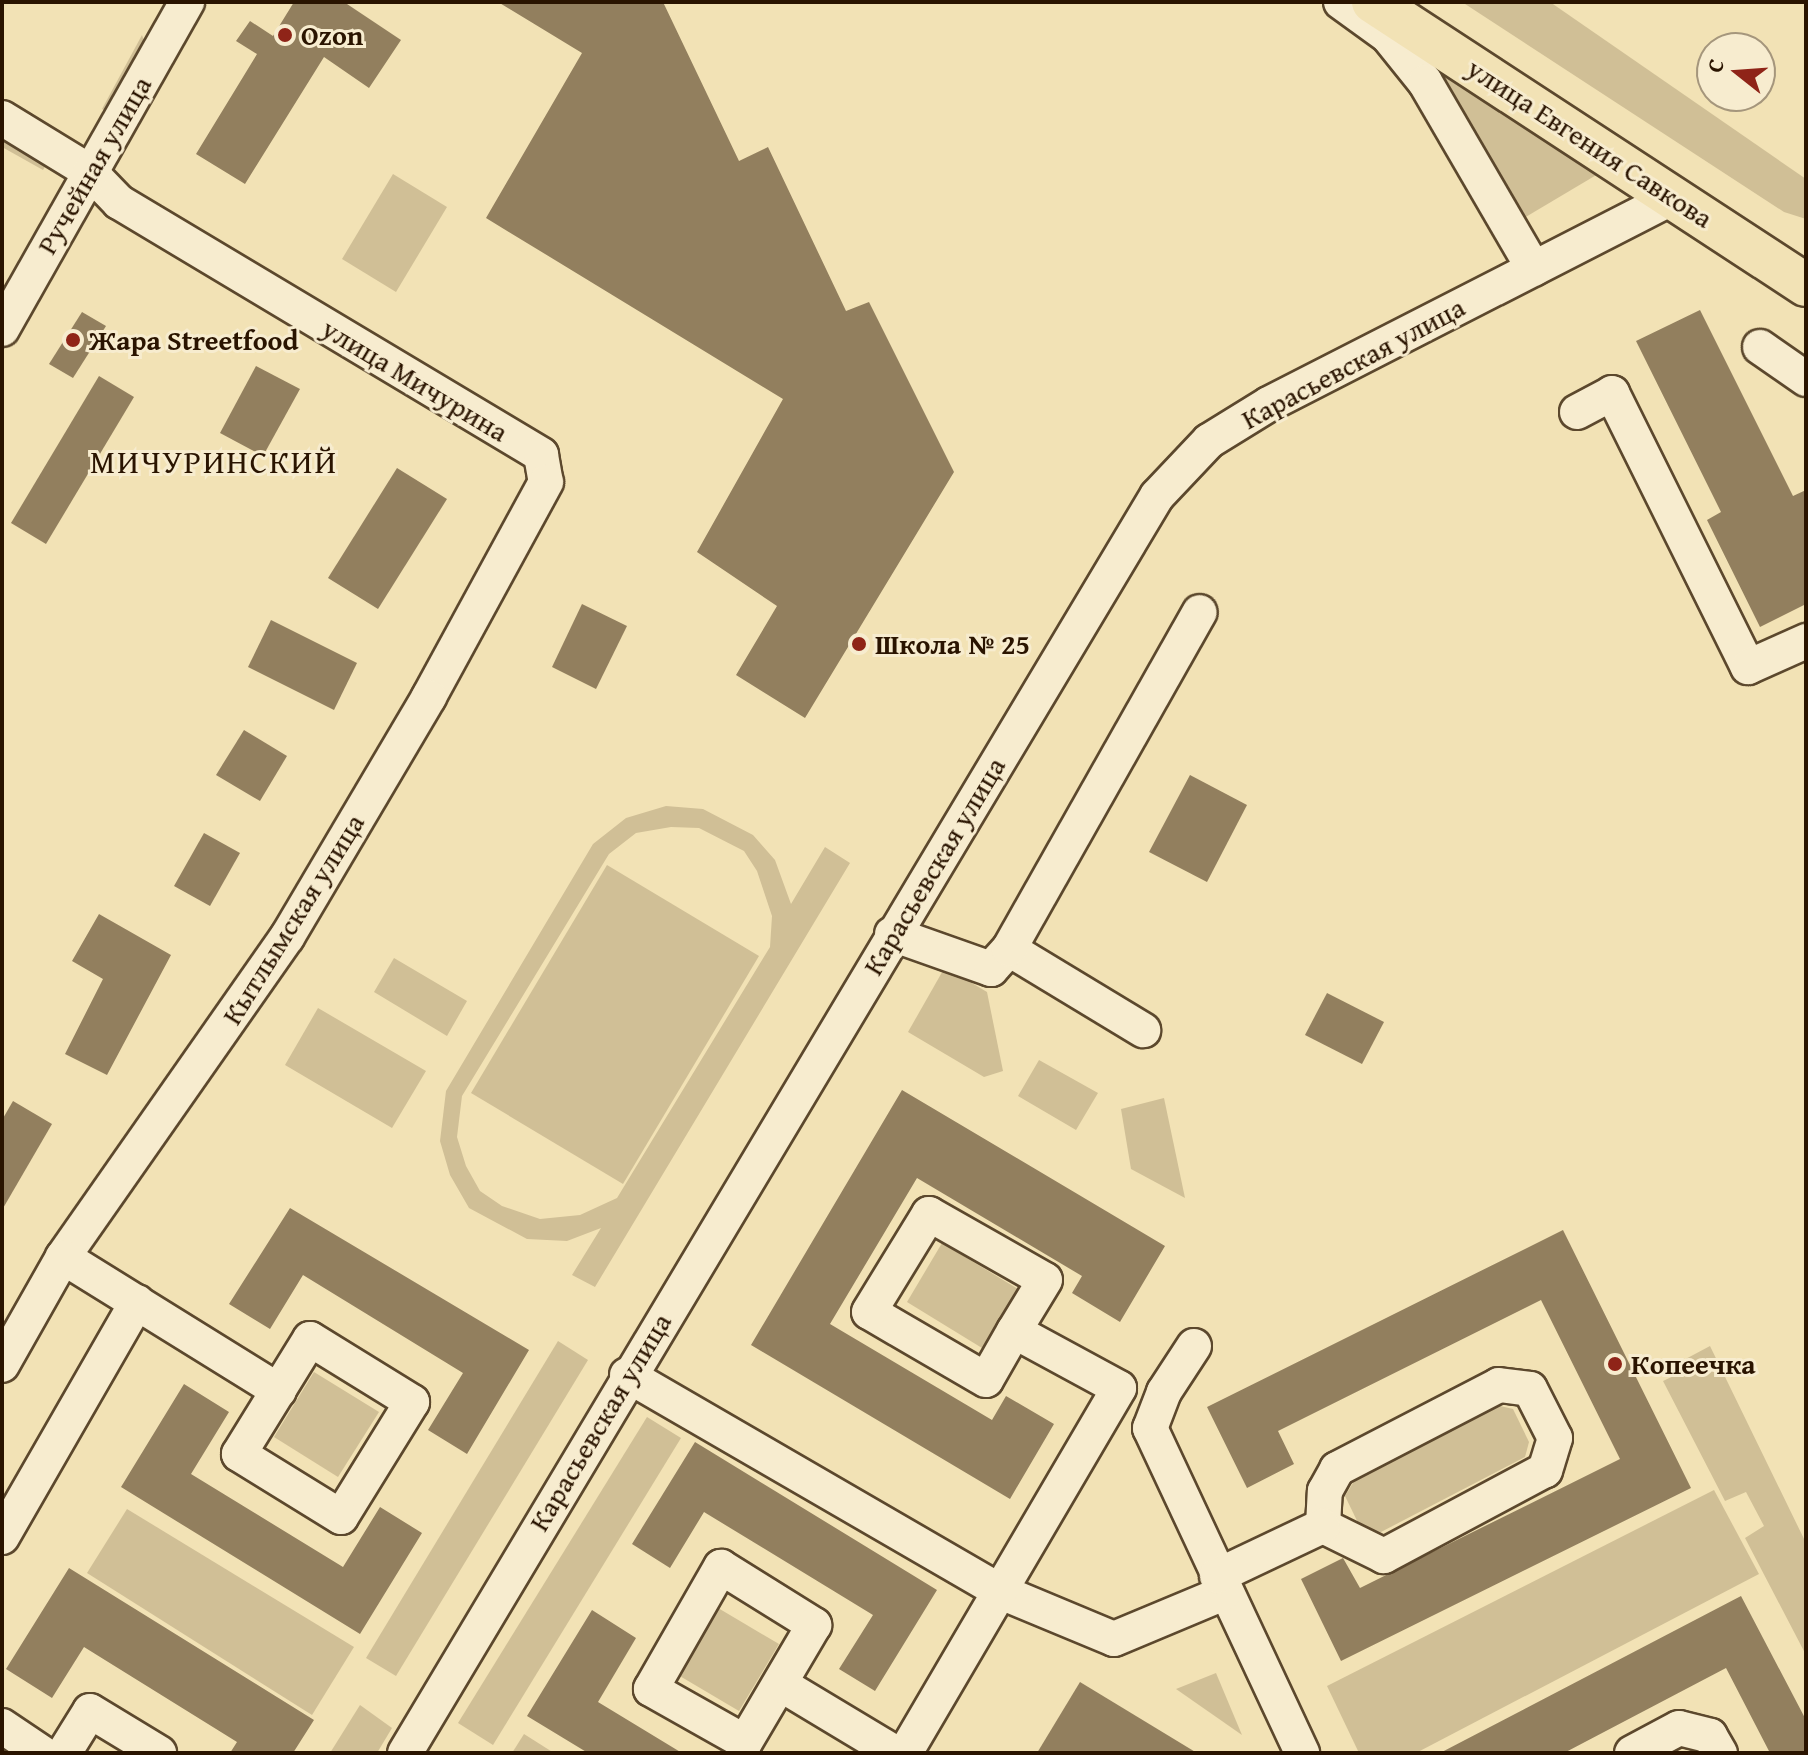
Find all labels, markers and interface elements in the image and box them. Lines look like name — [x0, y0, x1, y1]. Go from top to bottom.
place label: Ozon — [301, 18, 363, 52]
marker: Ozon — [276, 26, 294, 44]
north arrow — [1696, 32, 1776, 112]
street label: улица Евгения Савкова — [1461, 51, 1719, 235]
street label: Ручейная улица — [30, 70, 158, 260]
street label: Карасьевская улица — [1236, 290, 1470, 436]
street label: улица Мичурина — [316, 311, 514, 449]
place label: Жара Streetfood — [89, 323, 298, 357]
marker: Жара Streetfood — [64, 331, 82, 349]
district label: МИЧУРИНСКИЙ — [90, 443, 338, 481]
place label: Школа № 25 — [875, 627, 1030, 661]
marker: Школа № 25 — [850, 635, 868, 653]
street label: Карасьевская улица — [856, 751, 1012, 981]
street label: Кытлымская улица — [215, 808, 371, 1030]
street label: Карасьевская улица — [522, 1307, 678, 1537]
place label: Копеечка — [1631, 1347, 1756, 1381]
marker: Копеечка — [1606, 1355, 1624, 1373]

